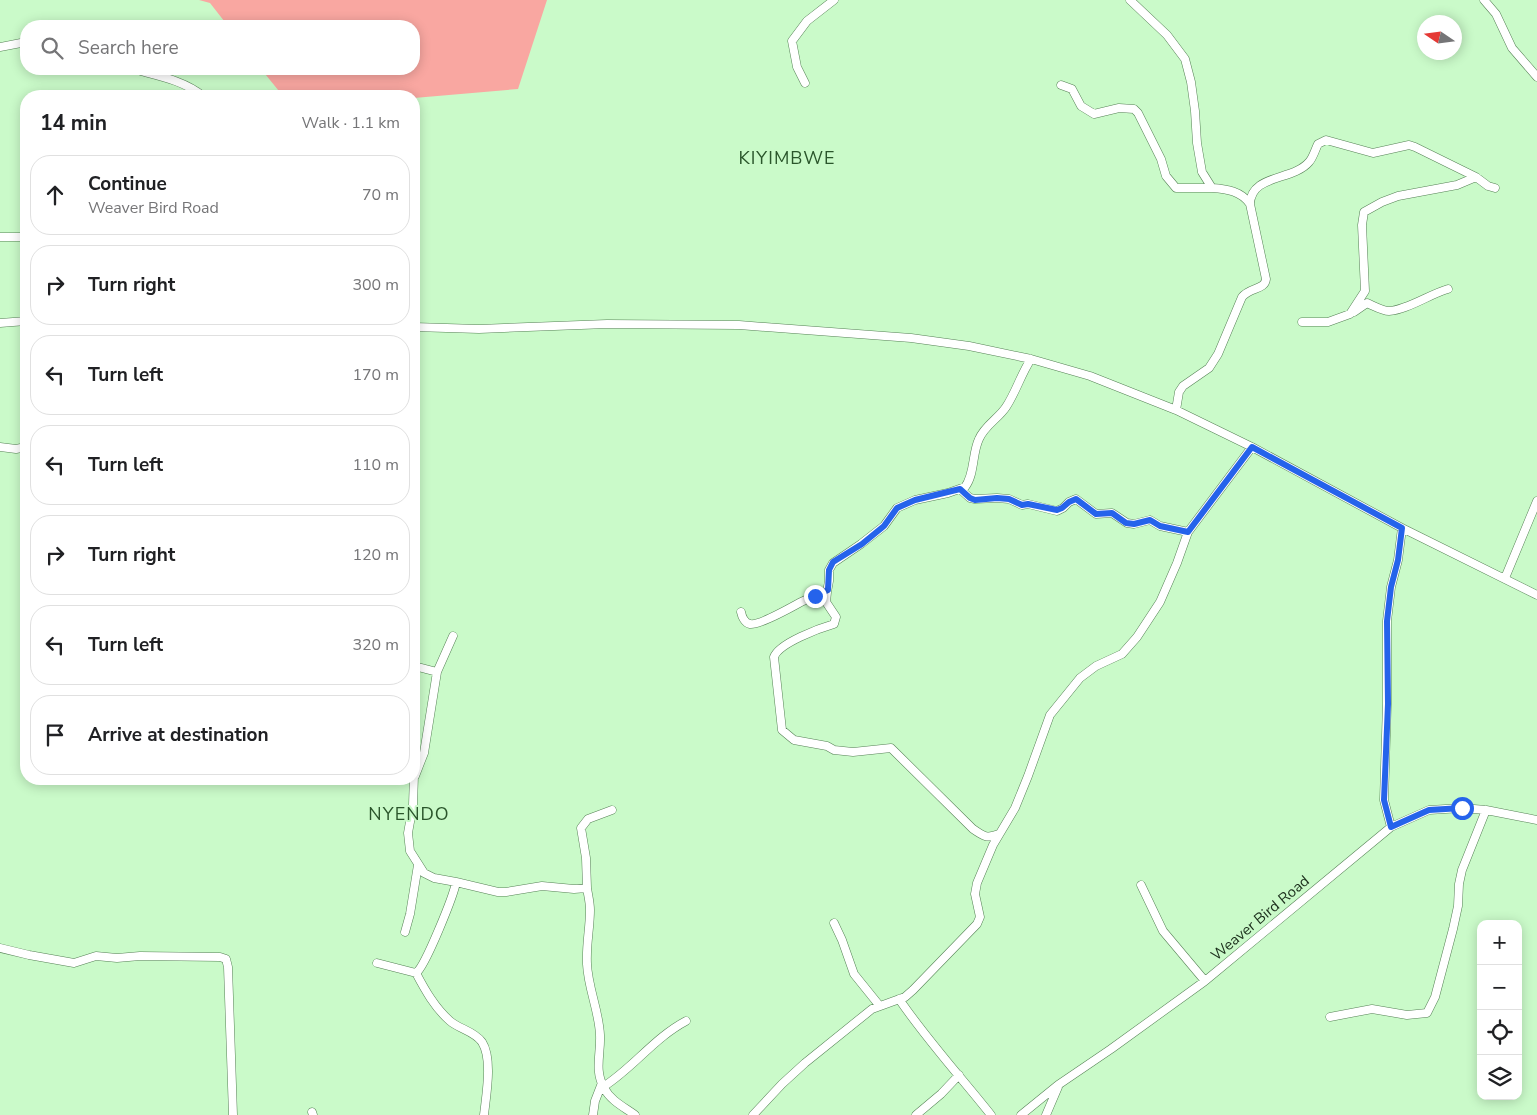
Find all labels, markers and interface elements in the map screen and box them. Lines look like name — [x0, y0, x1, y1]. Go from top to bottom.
north arrow — [1417, 15, 1462, 60]
search box — [20, 20, 420, 75]
icon: search — [38, 34, 66, 62]
text: Search here — [78, 35, 179, 61]
text: 14 min — [40, 109, 107, 137]
text: Walk · 1.1 km — [302, 112, 400, 134]
district label: KIYIMBWE — [738, 146, 836, 170]
text: Continue — [88, 171, 167, 197]
icon: ahead — [41, 181, 69, 209]
text: 70 m — [362, 184, 399, 206]
text: Weaver Bird Road — [88, 197, 219, 219]
icon: right — [41, 271, 69, 299]
text: Turn right — [88, 272, 175, 298]
text: 300 m — [352, 274, 399, 296]
icon: left — [41, 361, 69, 389]
text: Turn left — [88, 362, 163, 388]
text: 170 m — [352, 364, 399, 386]
icon: left — [41, 451, 69, 479]
text: Turn left — [88, 452, 163, 478]
text: 110 m — [352, 454, 399, 476]
icon: right — [41, 541, 69, 569]
text: Turn right — [88, 542, 175, 568]
text: 120 m — [352, 544, 399, 566]
route end — [804, 585, 827, 608]
icon: left — [41, 631, 69, 659]
text: Turn left — [88, 632, 163, 658]
text: 320 m — [352, 634, 399, 656]
icon: arrive — [41, 721, 69, 749]
text: Arrive at destination — [88, 722, 269, 748]
route start — [1451, 797, 1474, 820]
district label: NYENDO — [368, 802, 450, 826]
street label: Weaver Bird Road — [1207, 871, 1313, 965]
map controls — [1477, 920, 1522, 1100]
button: + — [1477, 920, 1522, 965]
button: − — [1477, 965, 1522, 1010]
button: locate — [1477, 1010, 1522, 1055]
button: layers — [1477, 1055, 1522, 1100]

